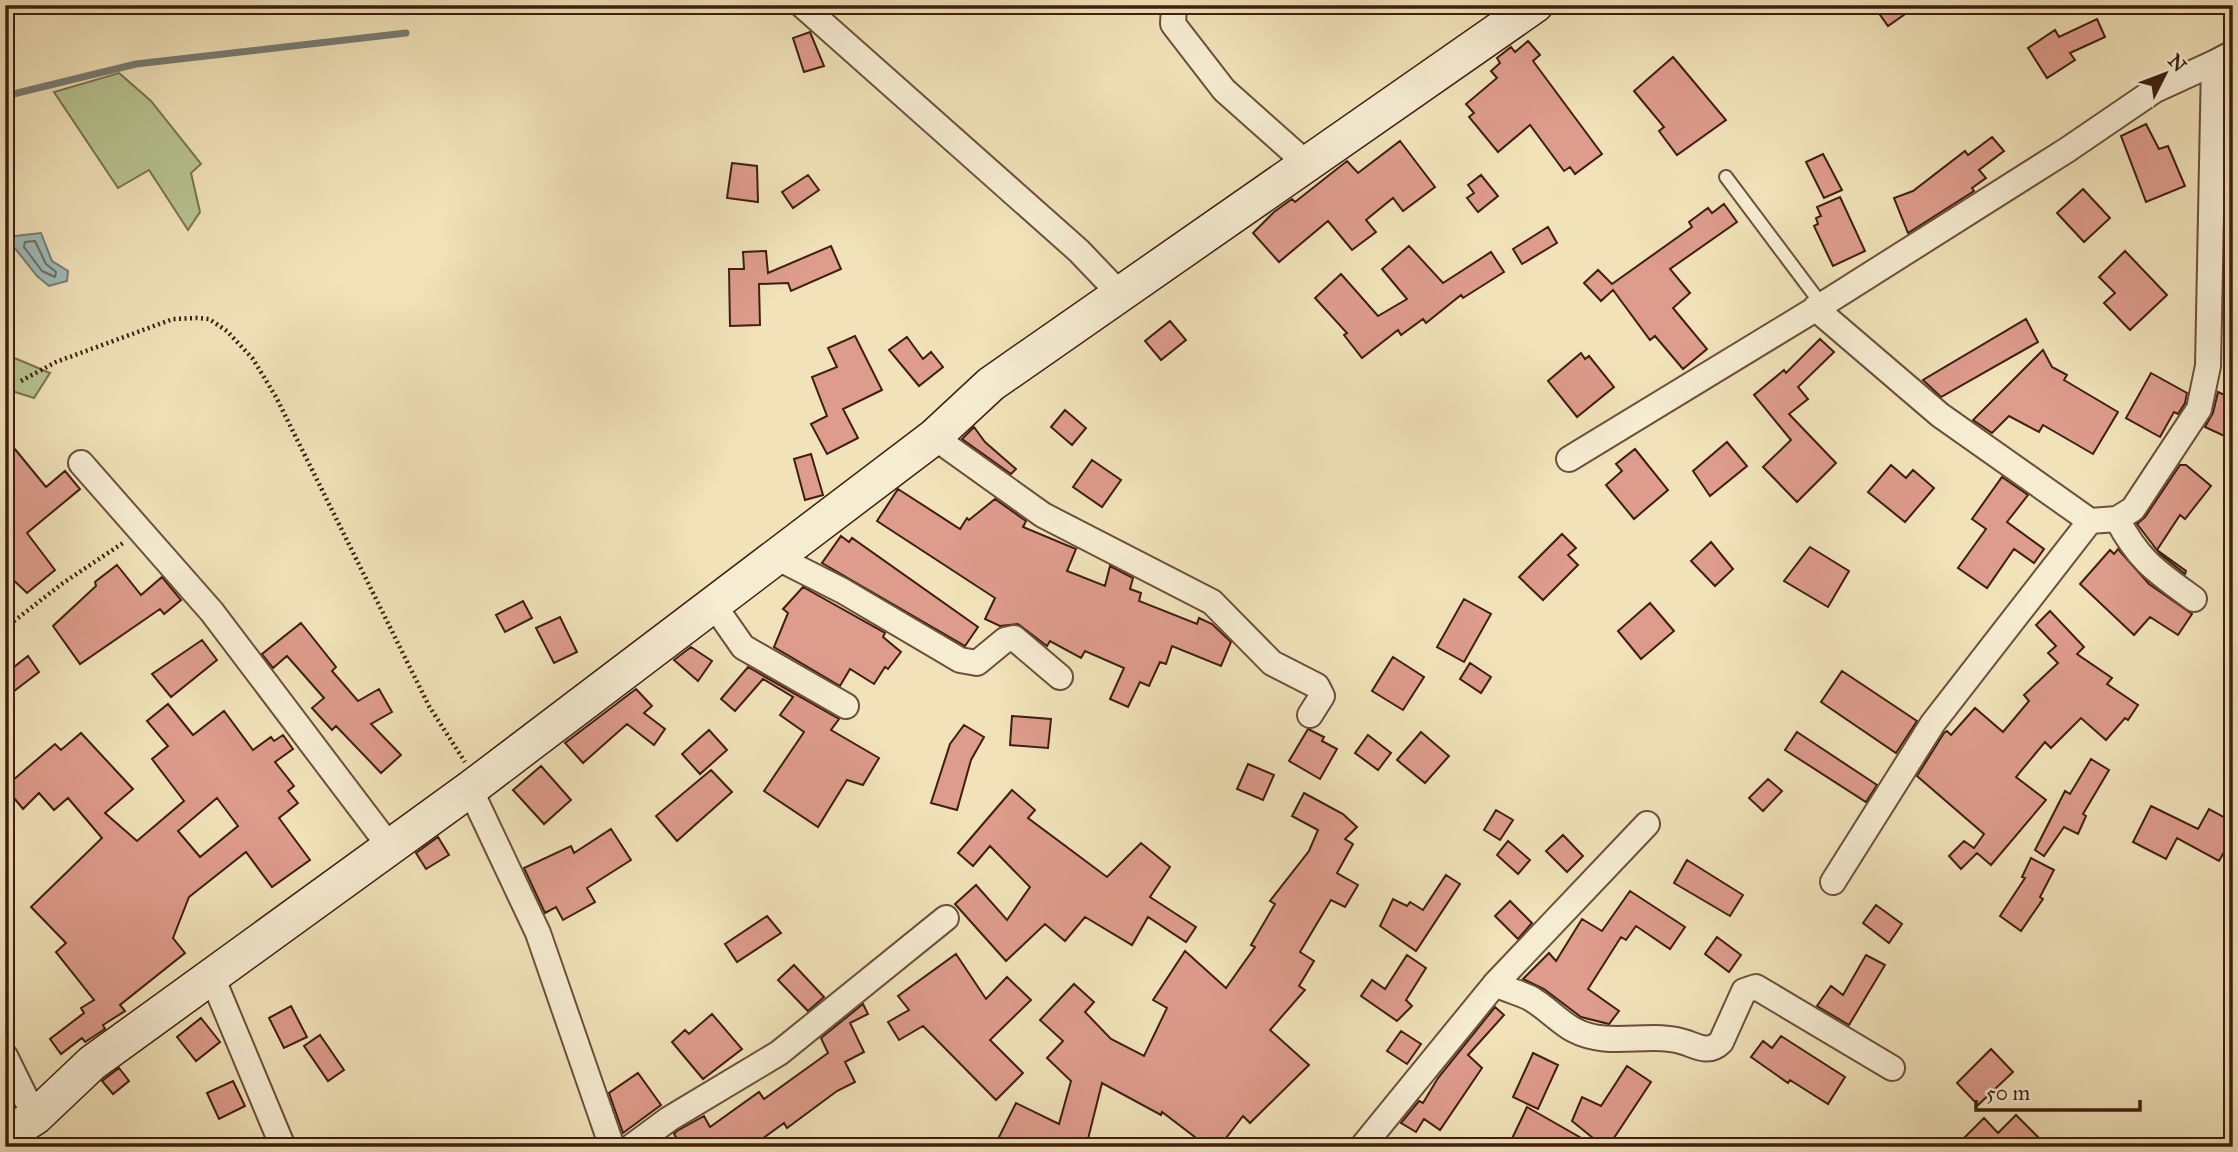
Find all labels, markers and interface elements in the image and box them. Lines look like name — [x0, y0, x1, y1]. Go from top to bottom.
north arrow — [2130, 38, 2200, 108]
text: N — [2163, 49, 2191, 77]
scale bar — [1976, 1068, 2140, 1112]
text: 50 m — [1986, 1080, 2031, 1106]

